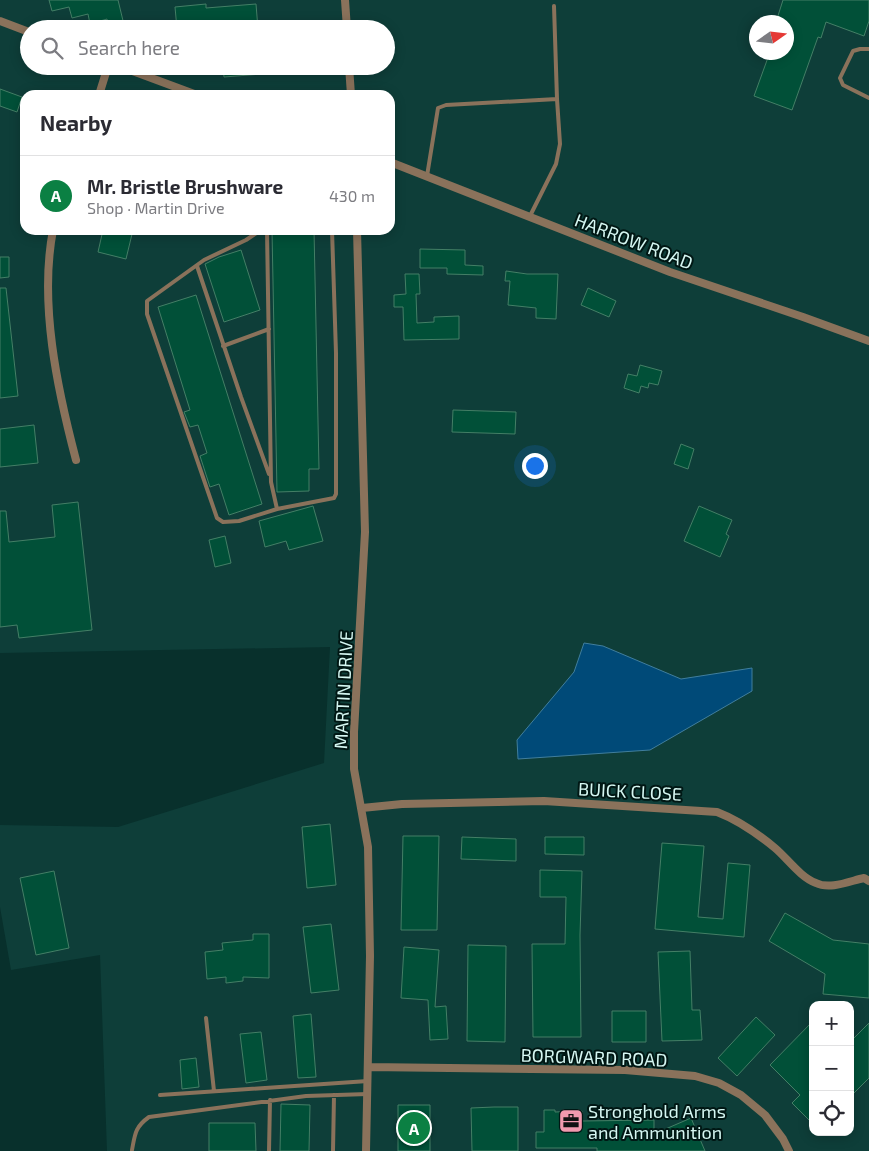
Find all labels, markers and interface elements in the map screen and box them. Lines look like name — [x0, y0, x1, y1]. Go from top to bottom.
north arrow — [749, 15, 794, 60]
search box — [20, 20, 395, 75]
icon: search — [38, 34, 66, 62]
text: Search here — [78, 36, 180, 59]
text: Nearby — [40, 110, 112, 135]
text: Mr. Bristle Brushware — [87, 175, 283, 198]
text: A — [51, 186, 61, 205]
text: 430 m — [329, 186, 375, 205]
text: Shop · Martin Drive — [87, 198, 225, 217]
street label: HARROW ROAD — [572, 208, 696, 274]
your location — [522, 453, 548, 479]
street label: MARTIN DRIVE — [329, 630, 357, 750]
street label: BUICK CLOSE — [577, 777, 683, 805]
map controls — [809, 1001, 854, 1136]
button: + — [809, 1001, 854, 1046]
street label: BORGWARD ROAD — [520, 1043, 668, 1071]
button: − — [809, 1046, 854, 1091]
button: locate — [809, 1091, 854, 1136]
place label: Stronghold Arms and Ammunition — [588, 1100, 726, 1143]
office icon: Stronghold Arms and Ammunition — [558, 1108, 584, 1134]
pin: A — [398, 1109, 430, 1147]

